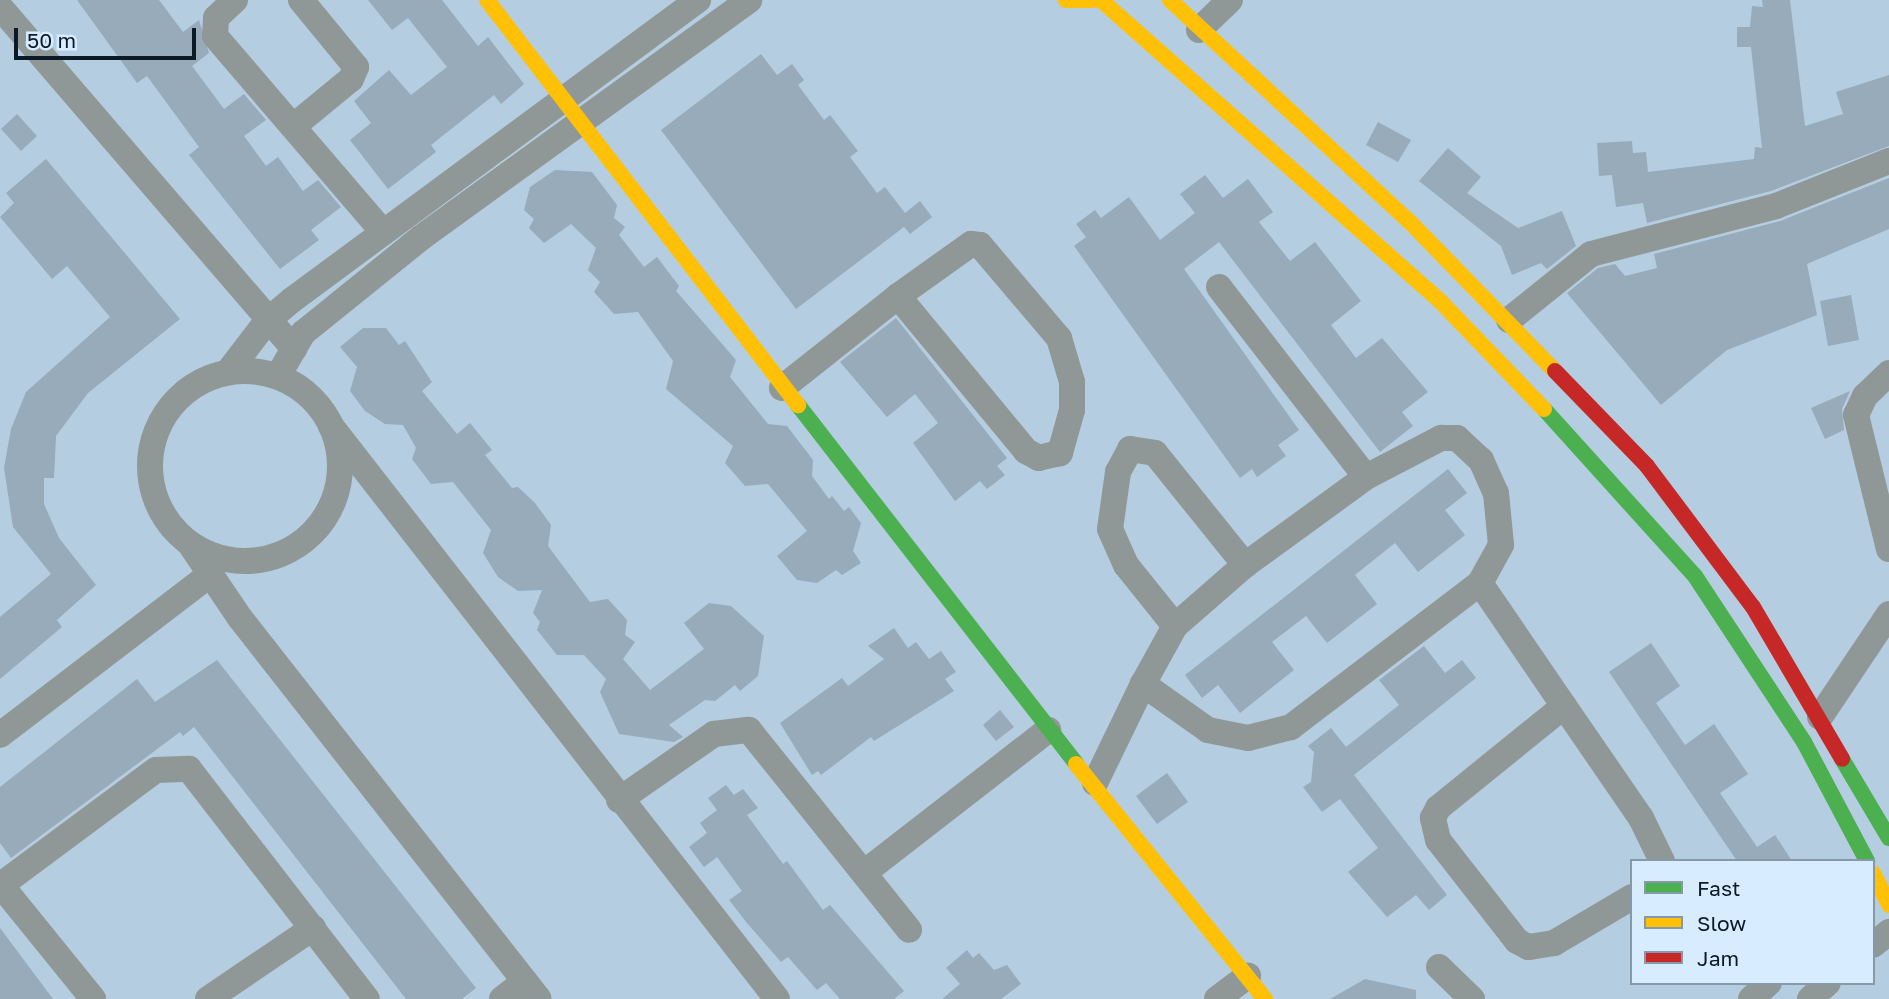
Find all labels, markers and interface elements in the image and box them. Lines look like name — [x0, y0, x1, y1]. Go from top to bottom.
scale bar — [18, 14, 200, 58]
text: 50 m — [27, 27, 76, 53]
legend — [1630, 859, 1875, 985]
text: Fast — [1697, 875, 1740, 901]
text: Slow — [1697, 910, 1746, 936]
text: Jam — [1697, 945, 1739, 971]

